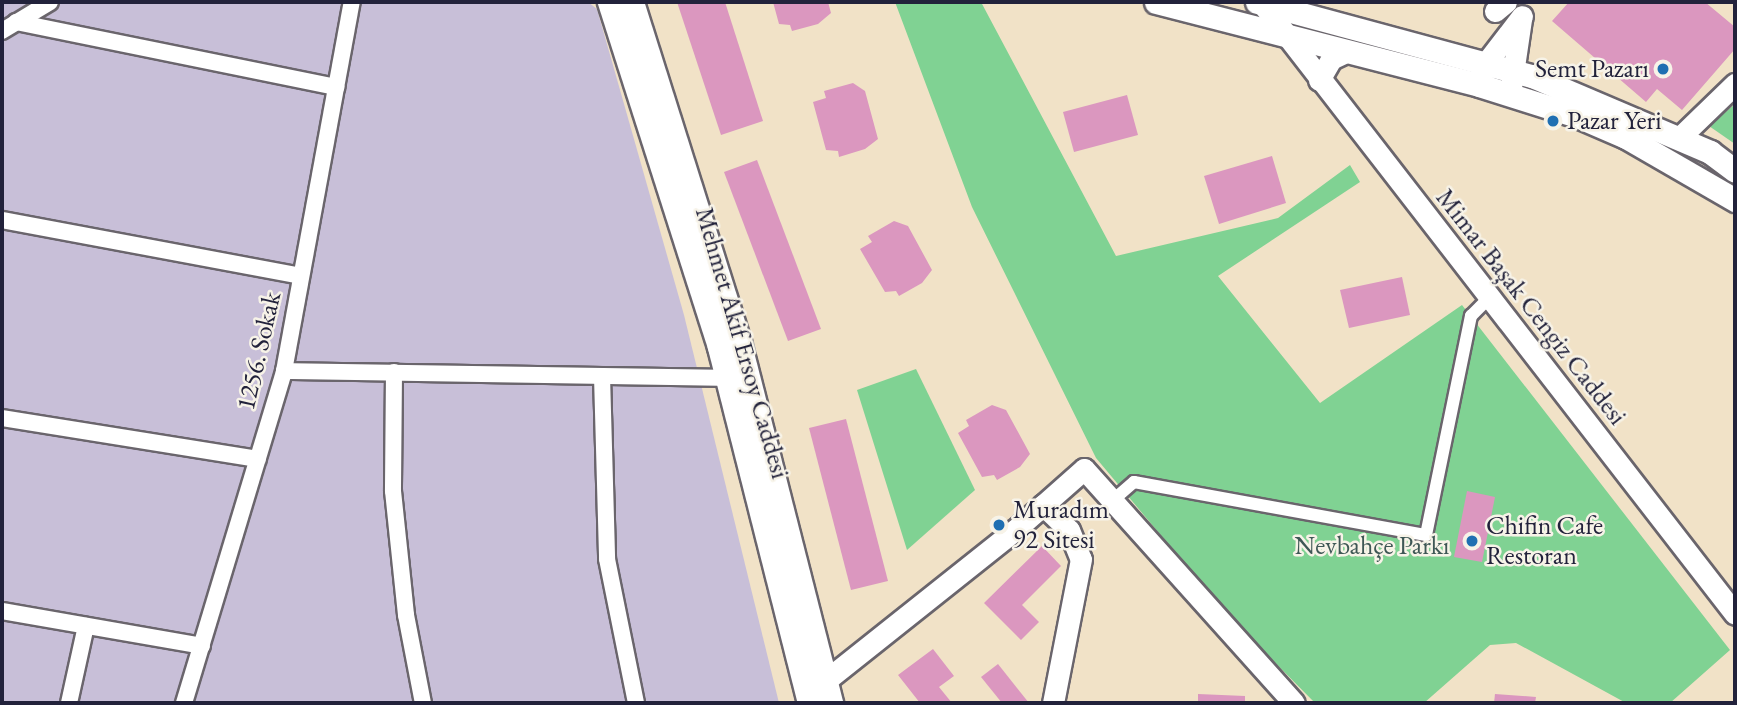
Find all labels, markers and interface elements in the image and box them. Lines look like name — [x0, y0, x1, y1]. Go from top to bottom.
place label: Semt Pazarı — [1535, 53, 1649, 85]
marker: Semt Pazarı — [1655, 61, 1671, 77]
place label: Pazar Yeri — [1567, 105, 1662, 137]
marker: Pazar Yeri — [1545, 113, 1561, 129]
street label: Mimar Başak Cengiz Caddesi — [1429, 183, 1633, 431]
street label: Mehmet Akif Ersoy Caddesi — [688, 204, 796, 482]
street label: 1256. Sokak — [230, 289, 288, 413]
place label: Muradım 92 Sitesi — [1013, 494, 1109, 556]
place label: Chifin Cafe Restoran — [1486, 510, 1603, 572]
marker: Muradım 92 Sitesi — [991, 517, 1007, 533]
park label: Nevbahçe Parkı — [1295, 530, 1449, 562]
marker: Chifin Cafe Restoran — [1464, 533, 1480, 549]

